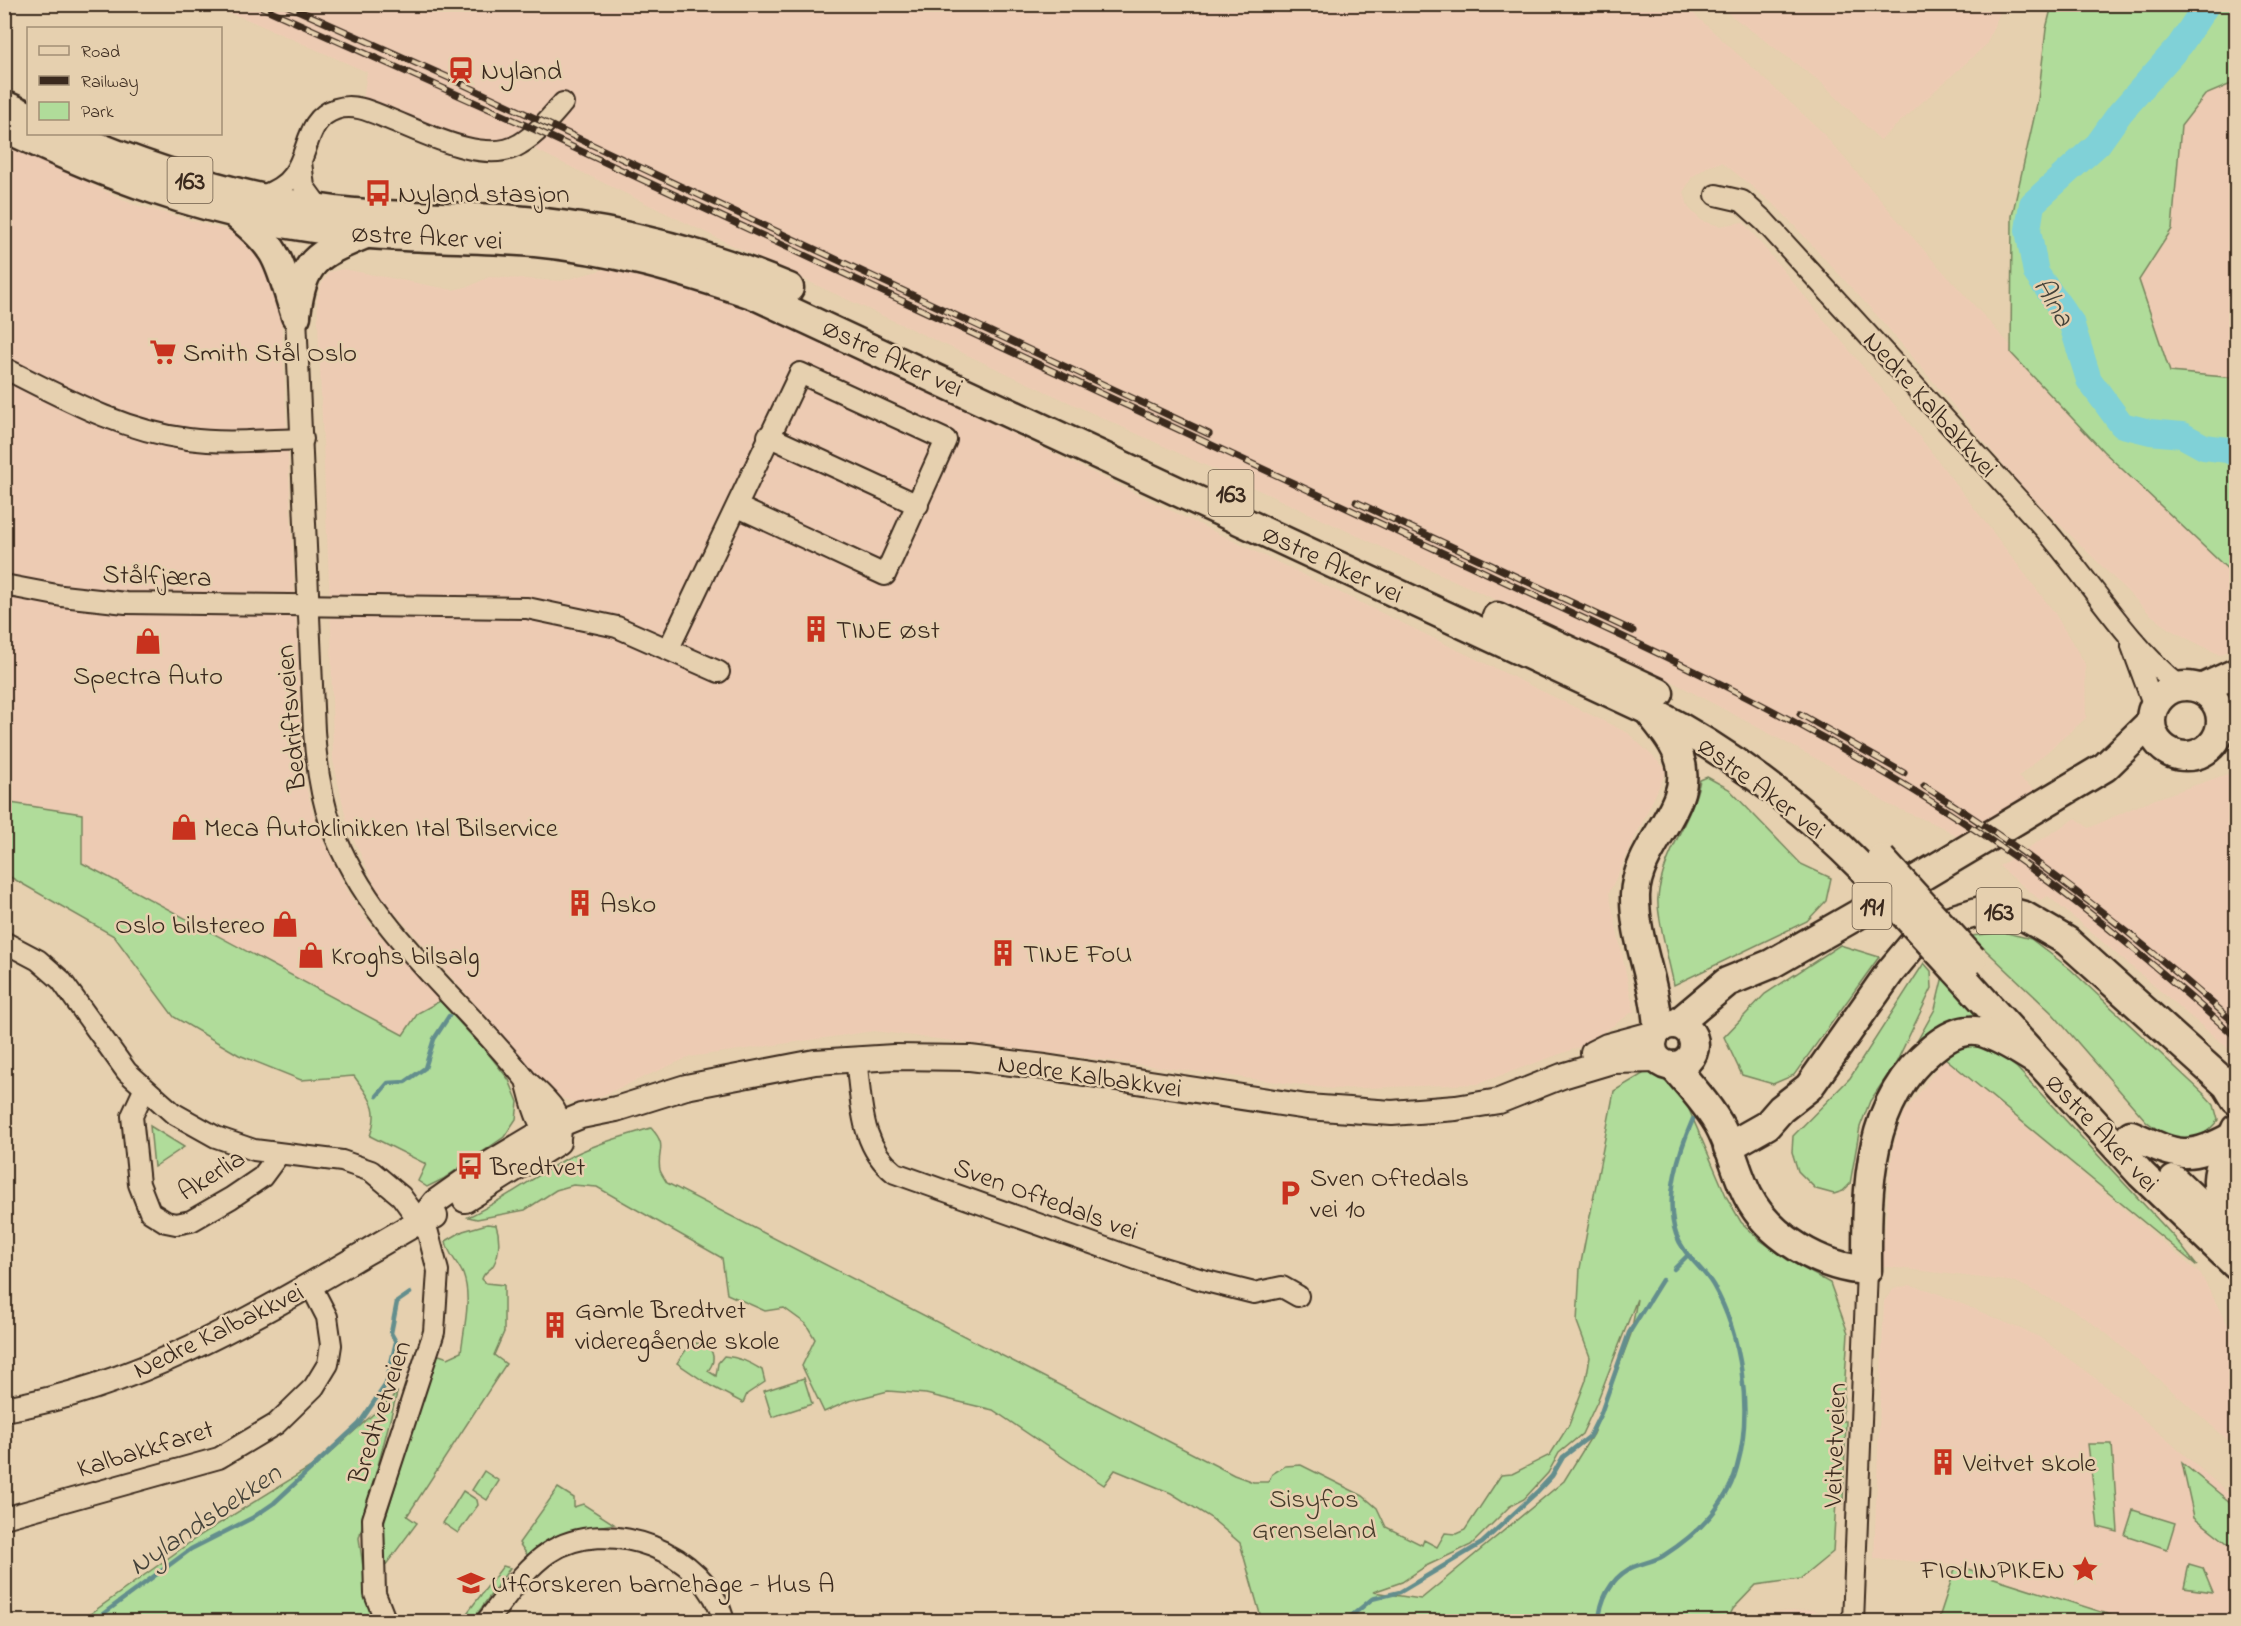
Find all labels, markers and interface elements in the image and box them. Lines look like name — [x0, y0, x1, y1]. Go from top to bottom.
legend — [27, 27, 222, 135]
text: Road — [81, 40, 120, 66]
place label: Nyland — [481, 53, 562, 92]
station icon: Nyland — [446, 55, 476, 85]
text: Railway — [81, 70, 138, 96]
text: Park — [81, 100, 114, 126]
road number: 163 — [168, 157, 213, 203]
place label: Nyland stasjon — [398, 176, 569, 215]
bus stop icon: Nyland stasjon — [363, 178, 393, 208]
street label: Østre Aker vei — [350, 215, 504, 262]
water label: Alna — [2021, 270, 2083, 336]
street label: Østre Aker vei — [815, 310, 969, 409]
street label: Nedre Kalbakkvei — [1853, 324, 2006, 488]
place label: Smith Stål Oslo — [183, 335, 357, 374]
supermarket icon: Smith Stål Oslo — [148, 337, 178, 367]
road number: 163 — [1208, 470, 1254, 516]
street label: Østre Aker vei — [1255, 516, 1409, 615]
street label: Stålfjæra — [102, 556, 212, 599]
place label: TINE Øst — [836, 612, 940, 651]
building icon: TINE Øst — [801, 614, 831, 644]
shop icon: Spectra Auto — [133, 626, 163, 656]
street label: Bedriftsveien — [267, 643, 318, 793]
place label: Spectra Auto — [73, 658, 223, 697]
street label: Østre Aker vei — [1688, 728, 1833, 850]
place label: Meca Autoklinikken Ital Bilservice — [204, 810, 559, 849]
shop icon: Meca Autoklinikken Ital Bilservice — [169, 812, 199, 842]
road number: 191 — [1852, 883, 1892, 929]
place label: Asko — [600, 886, 656, 925]
building icon: Asko — [565, 888, 595, 918]
road number: 163 — [1976, 888, 2022, 934]
place label: Oslo bilstereo — [115, 907, 265, 946]
shop icon: Oslo bilstereo — [270, 909, 300, 939]
place label: TINE FoU — [1023, 936, 1132, 975]
place label: Kroghs bilsalg — [331, 938, 480, 977]
building icon: TINE FoU — [988, 938, 1018, 968]
shop icon: Kroghs bilsalg — [296, 940, 326, 970]
street label: Nedre Kalbakkvei — [995, 1045, 1184, 1110]
street label: Østre Aker vei — [2035, 1065, 2167, 1202]
street label: Akerlia — [171, 1140, 254, 1212]
place label: Bredtvet — [489, 1149, 585, 1188]
street label: Sven Oftedals vei — [947, 1149, 1143, 1252]
bus stop icon: Bredtvet — [455, 1151, 485, 1181]
place label: Sven Oftedals vei 10 — [1310, 1160, 1469, 1230]
parking icon: Sven Oftedals vei 10 — [1275, 1178, 1305, 1208]
street label: Nedre Kalbakkvei — [127, 1274, 311, 1390]
place label: Gamle Bredtvet videregående skole — [575, 1292, 781, 1362]
building icon: Gamle Bredtvet videregående skole — [540, 1310, 570, 1340]
street label: Bredtvetveien — [340, 1336, 423, 1491]
street label: Veitvetveien — [1815, 1382, 1858, 1509]
street label: Kalbakkfaret — [72, 1411, 219, 1490]
place label: Veitvet skole — [1962, 1445, 2097, 1484]
building icon: Veitvet skole — [1928, 1447, 1958, 1477]
water label: Nylandsbekken — [121, 1454, 291, 1587]
park label: Sisyfos Grenseland — [1252, 1481, 1376, 1551]
place label: FIOLINPIKEN — [1920, 1552, 2065, 1591]
place icon: FIOLINPIKEN — [2070, 1554, 2100, 1584]
place label: Utforskeren barnehage - Hus A — [491, 1566, 835, 1605]
school or university icon: Utforskeren barnehage - Hus A — [456, 1568, 486, 1598]

